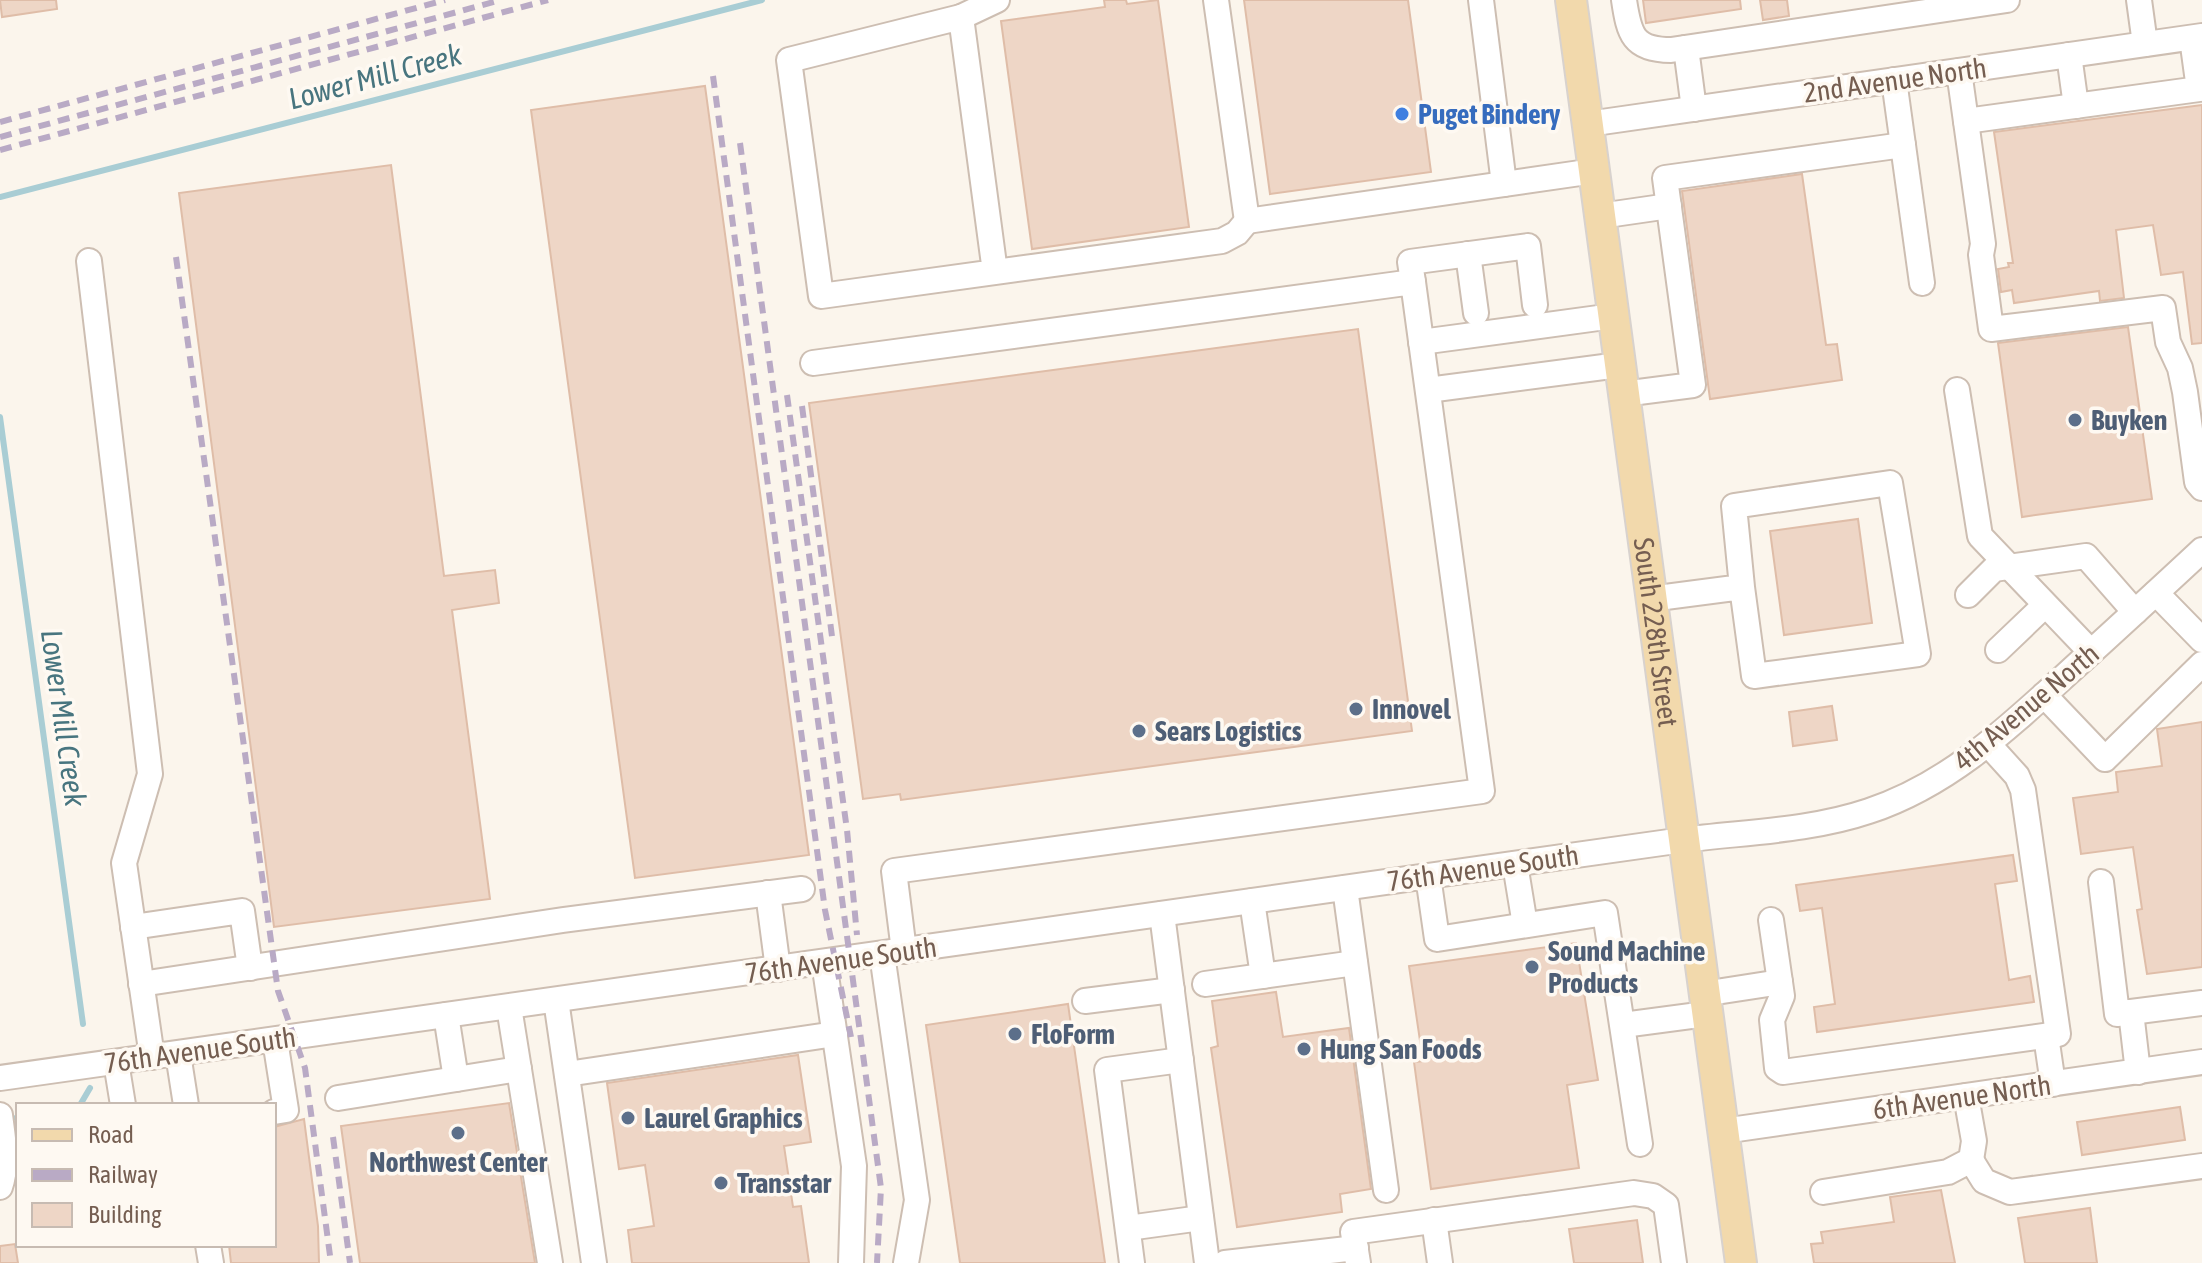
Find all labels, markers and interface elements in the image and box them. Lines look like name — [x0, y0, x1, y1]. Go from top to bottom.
water label: Lower Mill Creek — [284, 36, 466, 115]
street label: 2nd Avenue North — [1801, 51, 1989, 109]
place label: Puget Bindery — [1418, 98, 1561, 130]
marker: Puget Bindery — [1393, 105, 1411, 123]
place label: Buyken — [2091, 404, 2167, 436]
marker: Buyken — [2066, 411, 2084, 429]
street label: South 228th Street — [1628, 536, 1685, 729]
water label: Lower Mill Creek — [35, 627, 93, 809]
street label: 4th Avenue North — [1947, 637, 2105, 777]
place label: Innovel — [1372, 693, 1451, 725]
marker: Innovel — [1347, 700, 1365, 718]
place label: Sears Logistics — [1155, 715, 1302, 747]
marker: Sears Logistics — [1130, 722, 1148, 740]
street label: 76th Avenue South — [1385, 839, 1581, 897]
street label: 76th Avenue South — [743, 931, 939, 989]
place label: Sound Machine Products — [1548, 935, 1706, 999]
marker: Sound Machine Products — [1523, 958, 1541, 976]
place label: FloForm — [1031, 1018, 1115, 1050]
street label: 76th Avenue South — [102, 1021, 298, 1079]
marker: FloForm — [1006, 1025, 1024, 1043]
place label: Hung San Foods — [1320, 1033, 1482, 1065]
marker: Hung San Foods — [1295, 1040, 1313, 1058]
street label: 6th Avenue North — [1871, 1069, 2053, 1125]
place label: Laurel Graphics — [644, 1102, 803, 1134]
legend — [16, 1103, 276, 1247]
marker: Laurel Graphics — [619, 1109, 637, 1127]
text: Road — [88, 1121, 134, 1148]
marker: Northwest Center — [449, 1124, 467, 1142]
place label: Northwest Center — [369, 1146, 548, 1178]
text: Railway — [88, 1161, 158, 1188]
place label: Transstar — [737, 1167, 832, 1199]
marker: Transstar — [712, 1174, 730, 1192]
text: Building — [88, 1201, 162, 1228]

